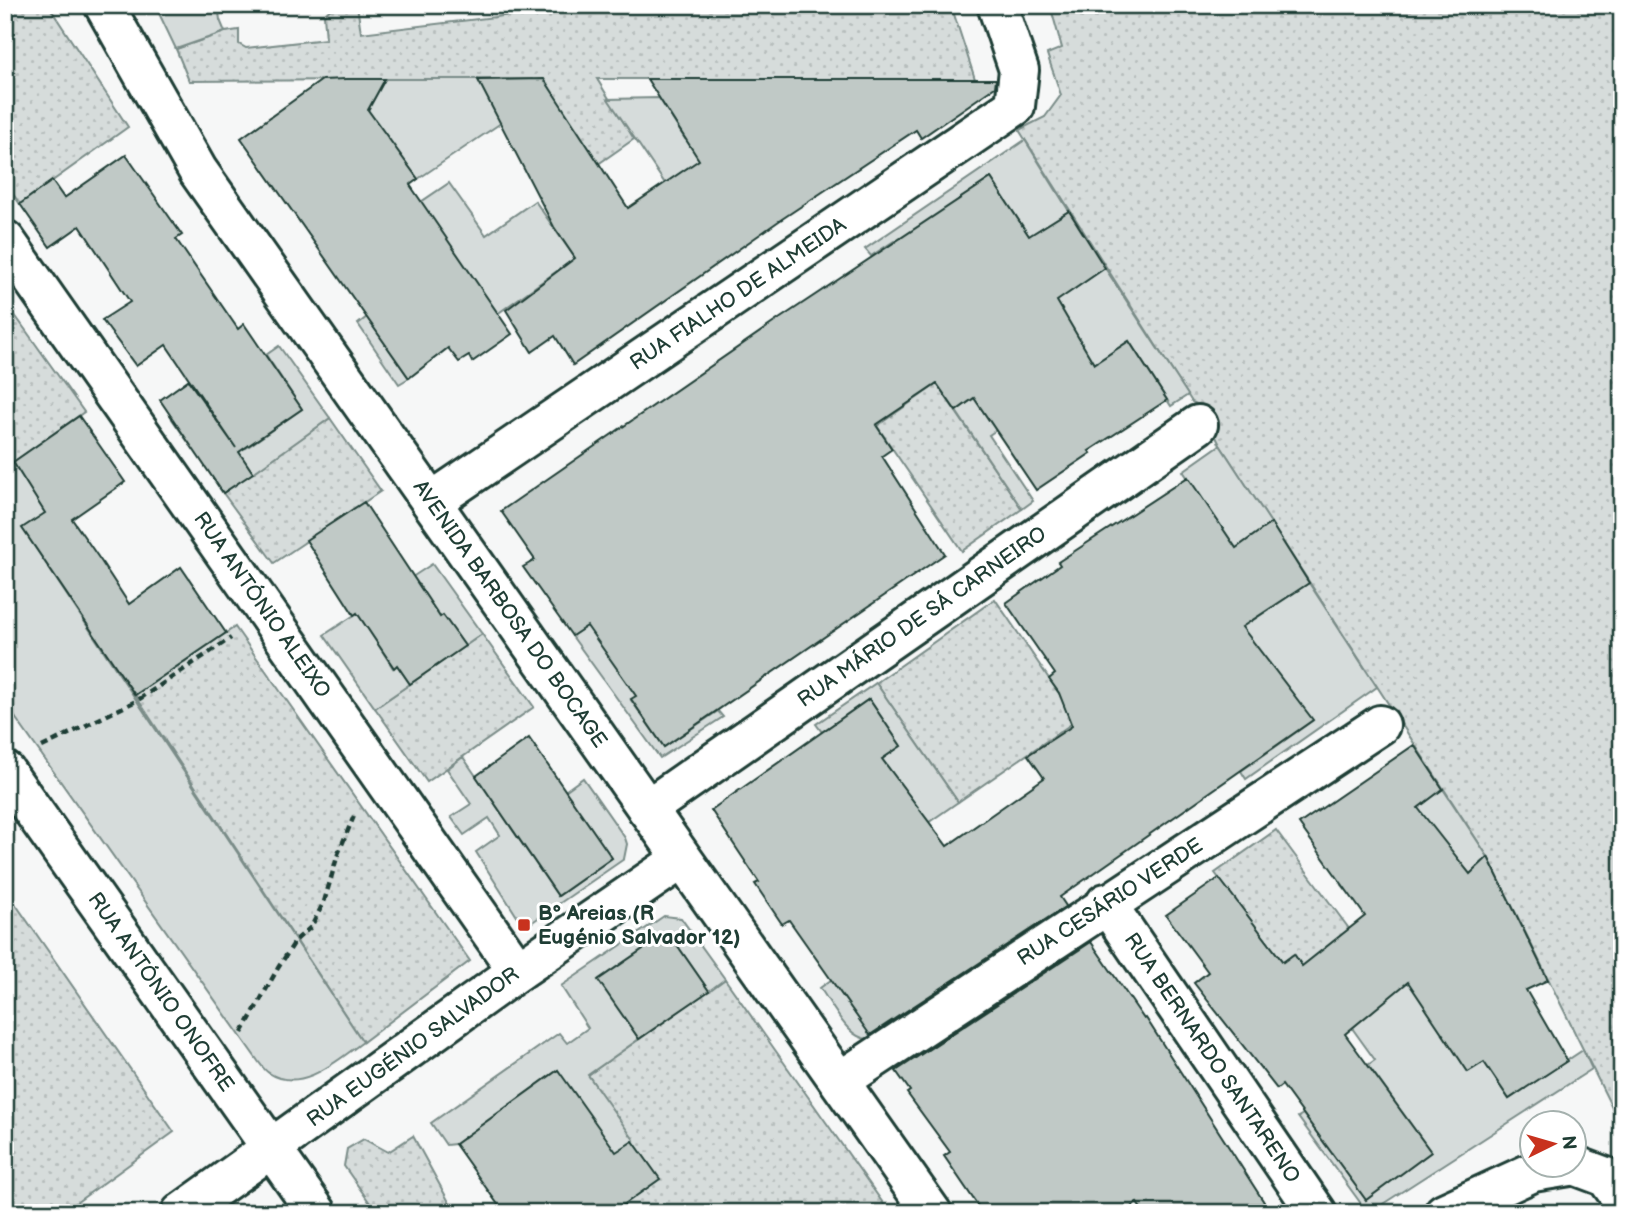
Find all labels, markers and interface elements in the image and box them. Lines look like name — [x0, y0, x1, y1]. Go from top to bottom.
street label: RUA FIALHO DE ALMEIDA — [625, 212, 851, 376]
street label: AVENIDA BARBOSA DO BOCAGE — [408, 475, 612, 753]
street label: RUA ANTÓNIO ALEIXO — [188, 507, 336, 703]
street label: RUA MÁRIO DE SÁ CARNEIRO — [793, 521, 1051, 713]
street label: RUA CESÁRIO VERDE — [1013, 833, 1207, 971]
street label: RUA ANTÓNIO ONOFRE — [83, 888, 239, 1096]
place label: Bº Areias (R Eugénio Salvador 12) — [538, 901, 741, 950]
marker: Bº Areias (R Eugénio Salvador 12) — [516, 917, 532, 933]
street label: RUA BERNARDO SANTARENO — [1119, 928, 1305, 1188]
street label: RUA EUGÉNIO SALVADOR — [302, 962, 524, 1132]
north arrow — [1518, 1110, 1588, 1180]
text: N — [1556, 1135, 1581, 1151]

